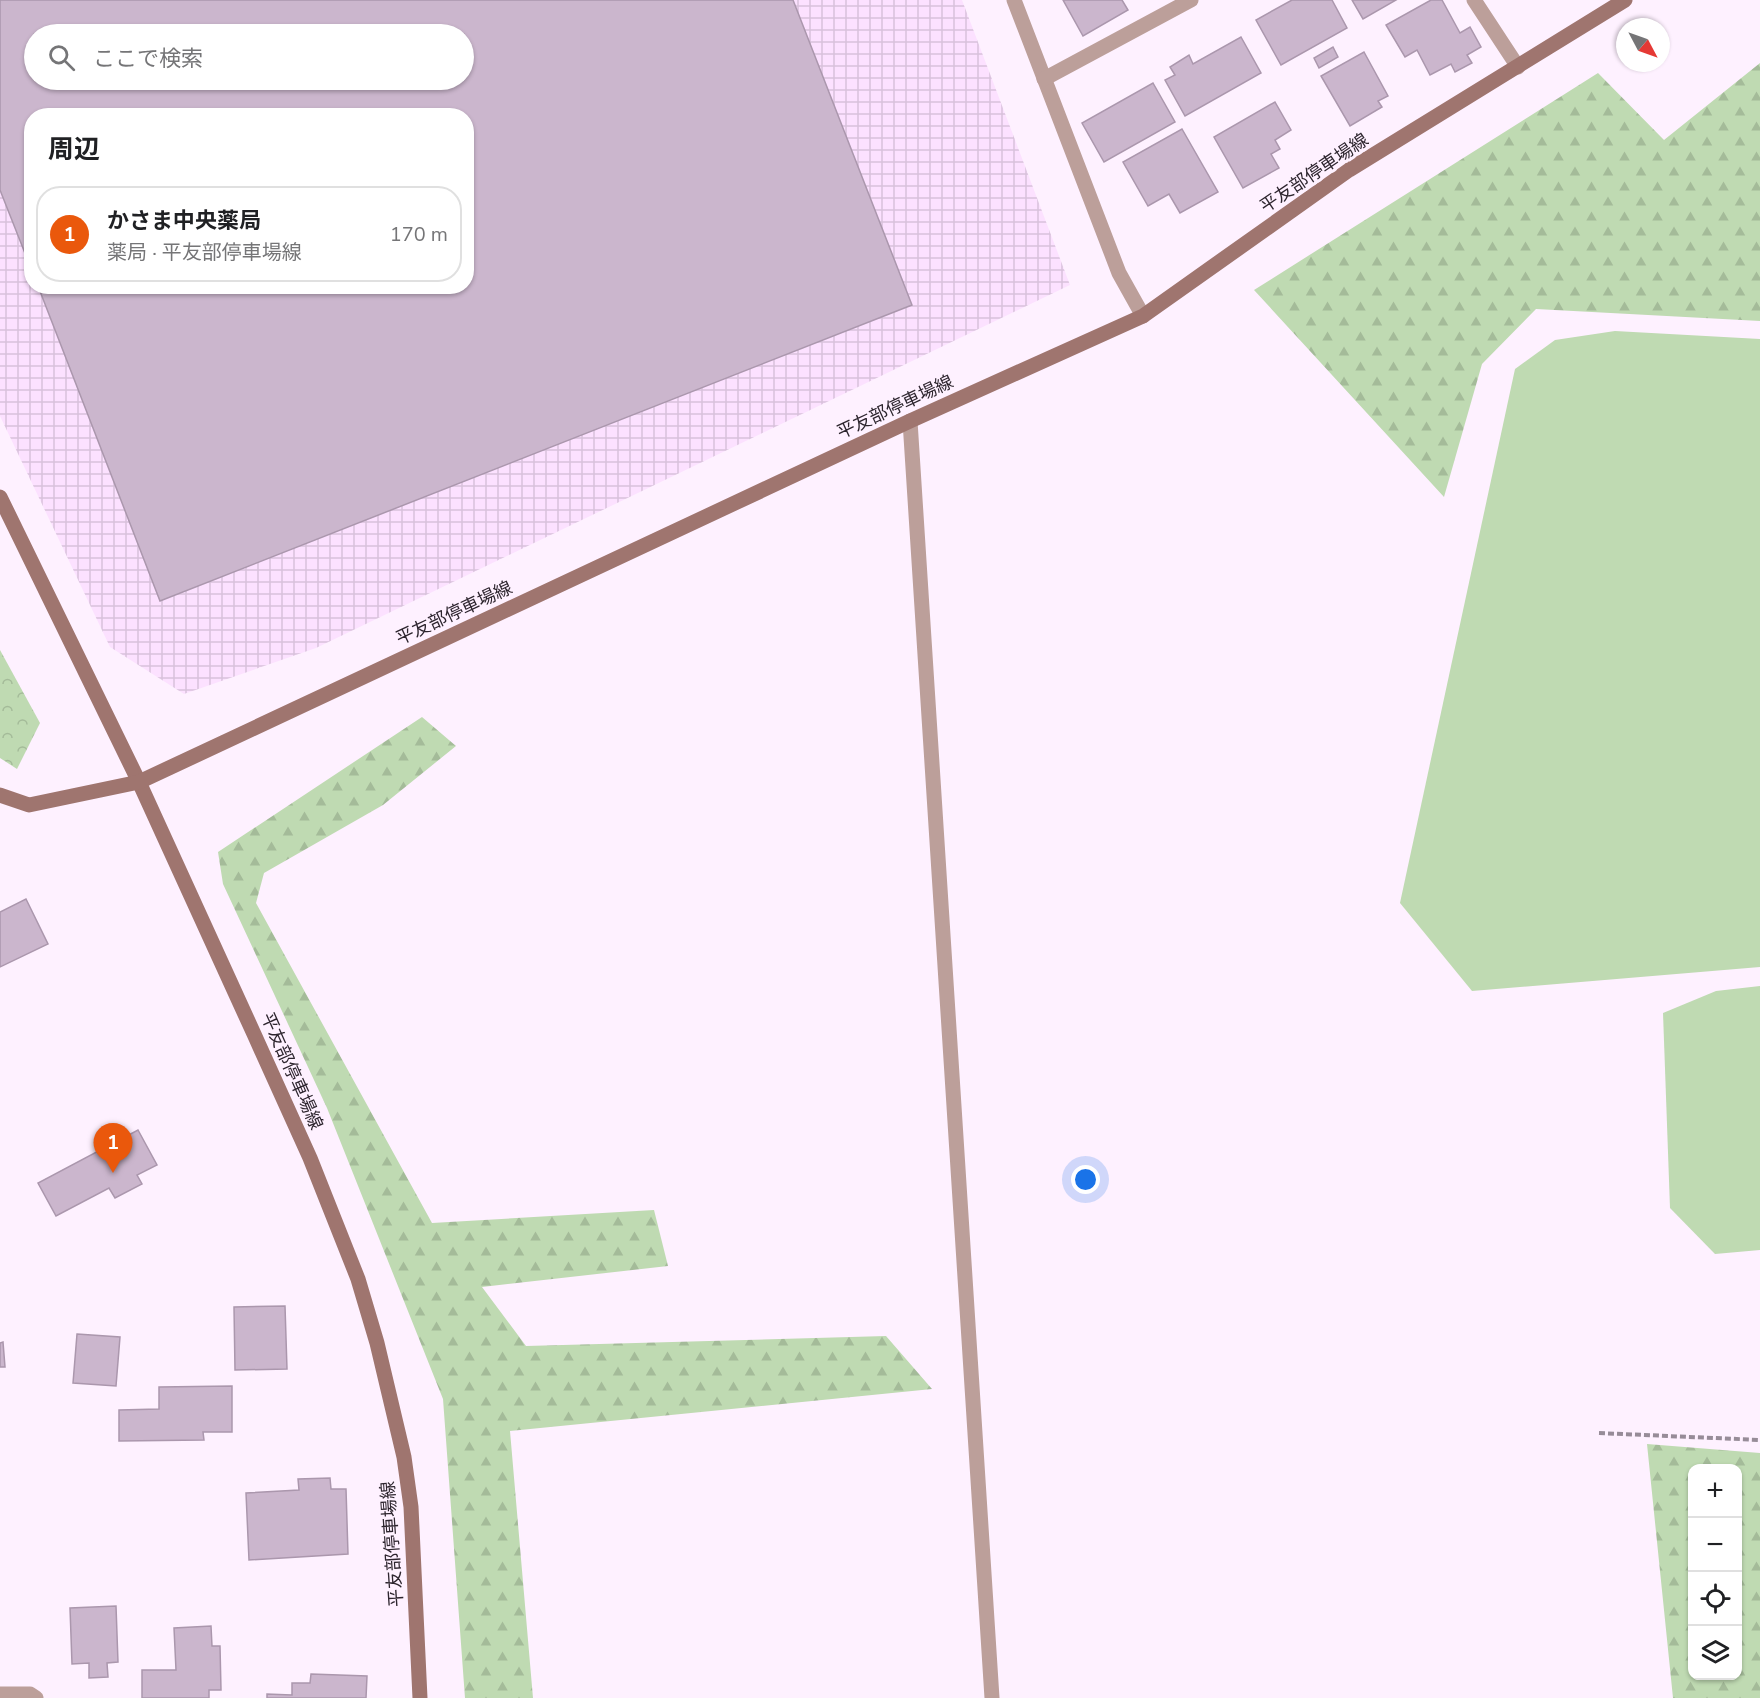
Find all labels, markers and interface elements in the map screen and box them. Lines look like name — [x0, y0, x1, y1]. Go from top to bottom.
north arrow — [1616, 18, 1670, 72]
search box — [24, 24, 474, 90]
icon: search — [45, 41, 78, 74]
text: ここで検索 — [93, 44, 203, 74]
street label: 平友部停車場線 — [1255, 128, 1373, 218]
text: 周辺 — [48, 132, 100, 167]
text: かさま中央薬局 — [107, 206, 261, 236]
text: 1 — [64, 221, 76, 248]
text: 170 m — [390, 221, 448, 248]
text: 薬局 · 平友部停車場線 — [107, 239, 302, 266]
street label: 平友部停車場線 — [833, 369, 957, 445]
street label: 平友部停車場線 — [392, 575, 516, 651]
street label: 平友部停車場線 — [255, 1009, 329, 1133]
pin: 1 — [94, 1124, 132, 1173]
your location — [1071, 1165, 1100, 1194]
map controls — [1688, 1464, 1742, 1680]
button: + — [1688, 1464, 1742, 1518]
street label: 平友部停車場線 — [376, 1480, 408, 1608]
button: − — [1688, 1518, 1742, 1572]
button: locate — [1688, 1572, 1742, 1626]
button: layers — [1688, 1626, 1742, 1680]

